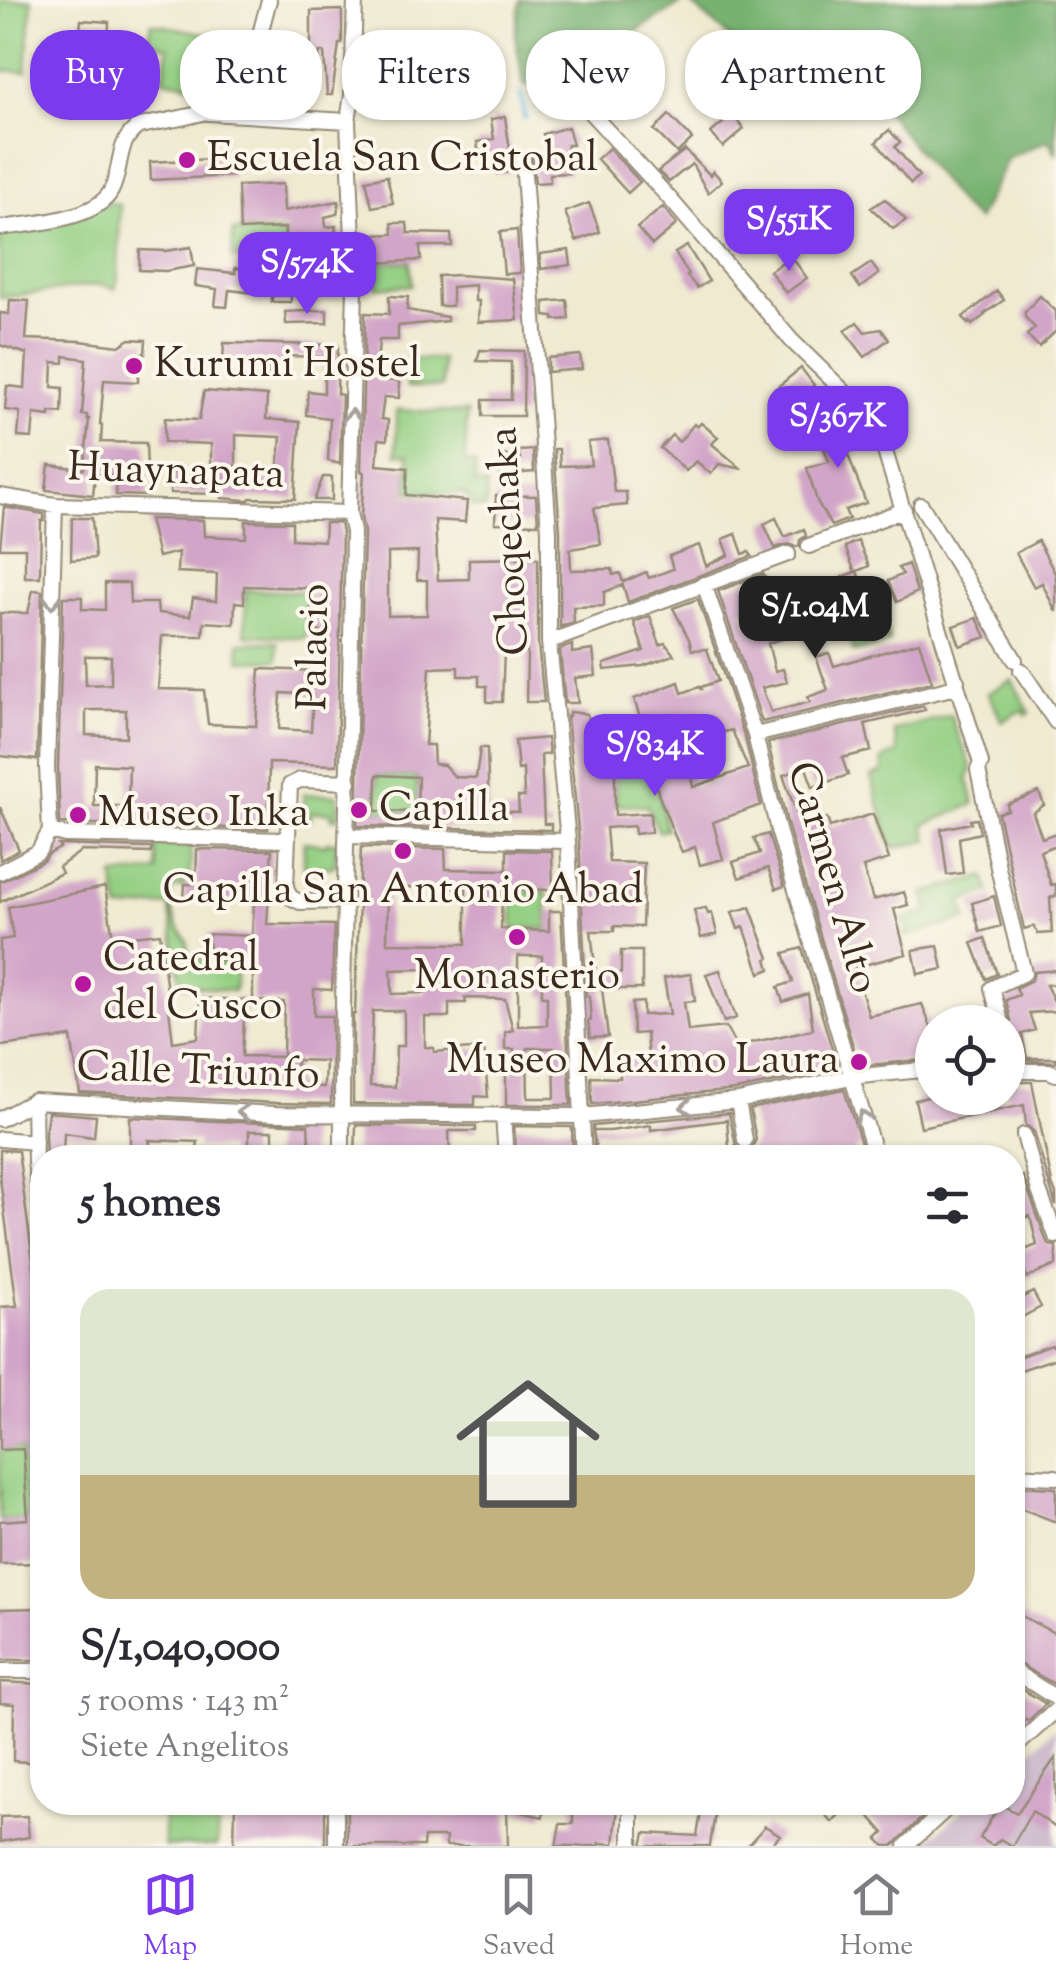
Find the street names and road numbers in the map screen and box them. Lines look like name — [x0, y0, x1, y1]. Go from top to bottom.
street label: Choqechaka — [475, 425, 547, 657]
street label: Huaynapata — [67, 439, 285, 507]
street label: Palacio — [285, 583, 347, 711]
street label: Carmen Alto — [769, 755, 893, 1001]
street label: Calle Triunfo — [75, 1039, 321, 1107]

